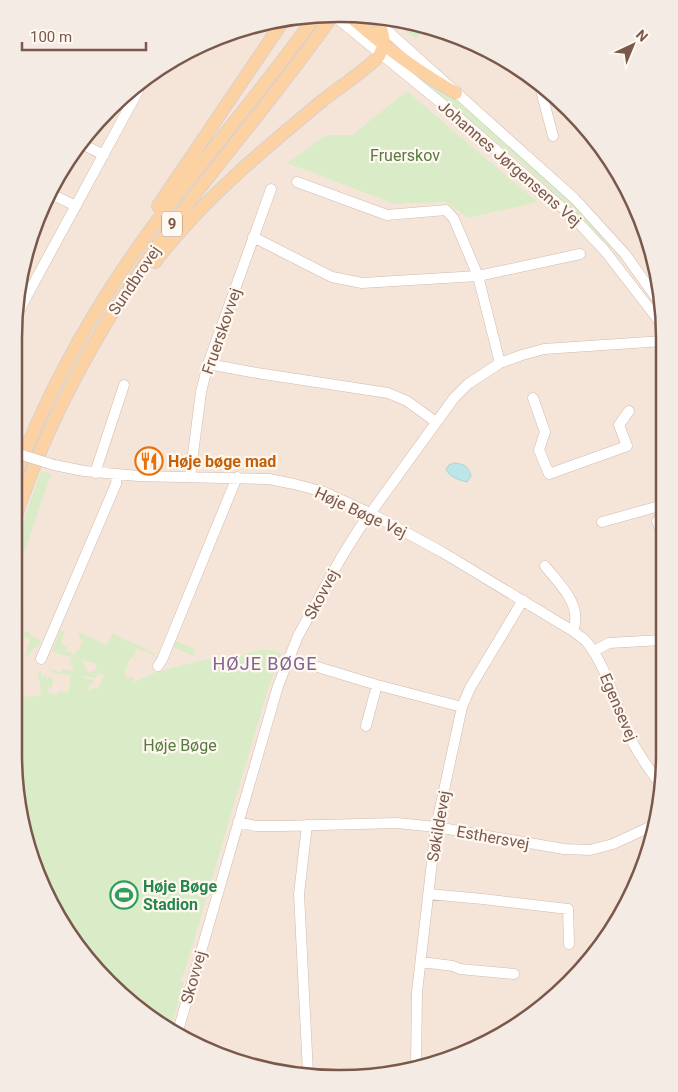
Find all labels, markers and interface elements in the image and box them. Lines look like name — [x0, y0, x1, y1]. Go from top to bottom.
scale bar — [22, 20, 146, 52]
north arrow — [608, 20, 658, 70]
text: N — [633, 26, 651, 45]
text: 100 m — [30, 28, 72, 46]
street label: Johannes Jørgensens Vej — [434, 96, 585, 231]
park label: Fruerskov — [370, 146, 440, 165]
road number: 9 — [162, 212, 182, 236]
street label: Sundbrovej — [104, 242, 164, 319]
street label: Fruerskovvej — [198, 286, 245, 377]
restaurant icon: Høje bøge mad — [134, 446, 164, 476]
place label: Høje bøge mad — [168, 452, 276, 471]
street label: Høje Bøge Vej — [312, 483, 410, 542]
street label: Skovvej — [300, 566, 343, 623]
district label: HØJE BØGE — [213, 653, 317, 674]
street label: Egensevej — [596, 670, 641, 744]
park label: Høje Bøge — [143, 736, 217, 755]
street label: Søkildevej — [423, 789, 454, 863]
street label: Esthersvej — [455, 822, 531, 853]
place label: Høje Bøge Stadion — [143, 877, 217, 914]
sports icon: Høje Bøge Stadion — [109, 880, 139, 910]
street label: Skovvej — [177, 948, 210, 1006]

